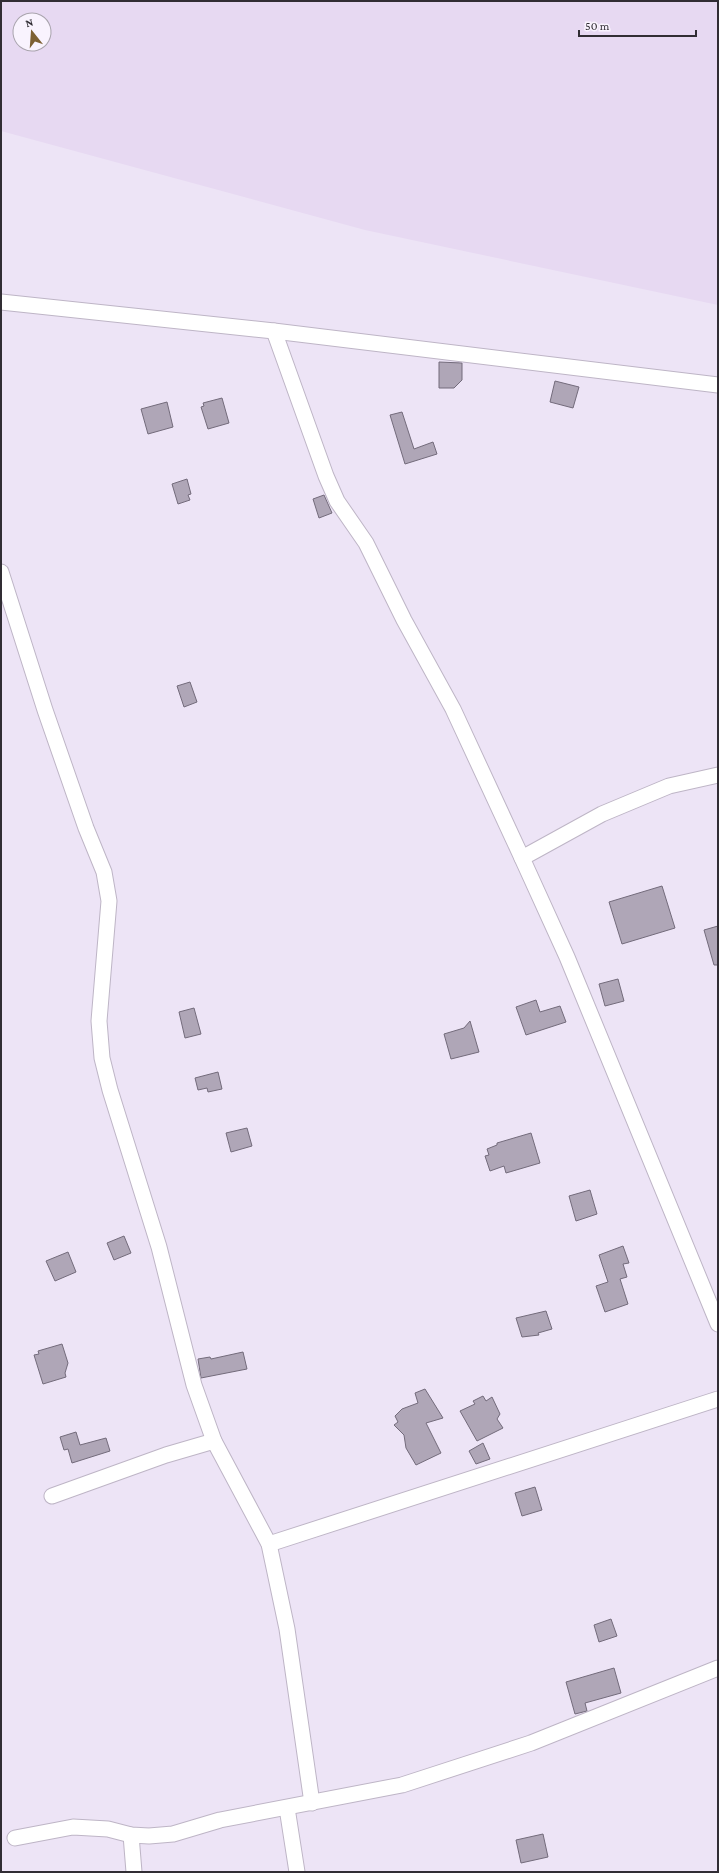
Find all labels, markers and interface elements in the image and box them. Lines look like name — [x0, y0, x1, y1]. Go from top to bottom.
north arrow — [12, 12, 52, 52]
scale bar — [579, 12, 696, 38]
text: N — [24, 15, 35, 29]
text: 50 m — [585, 19, 610, 33]

